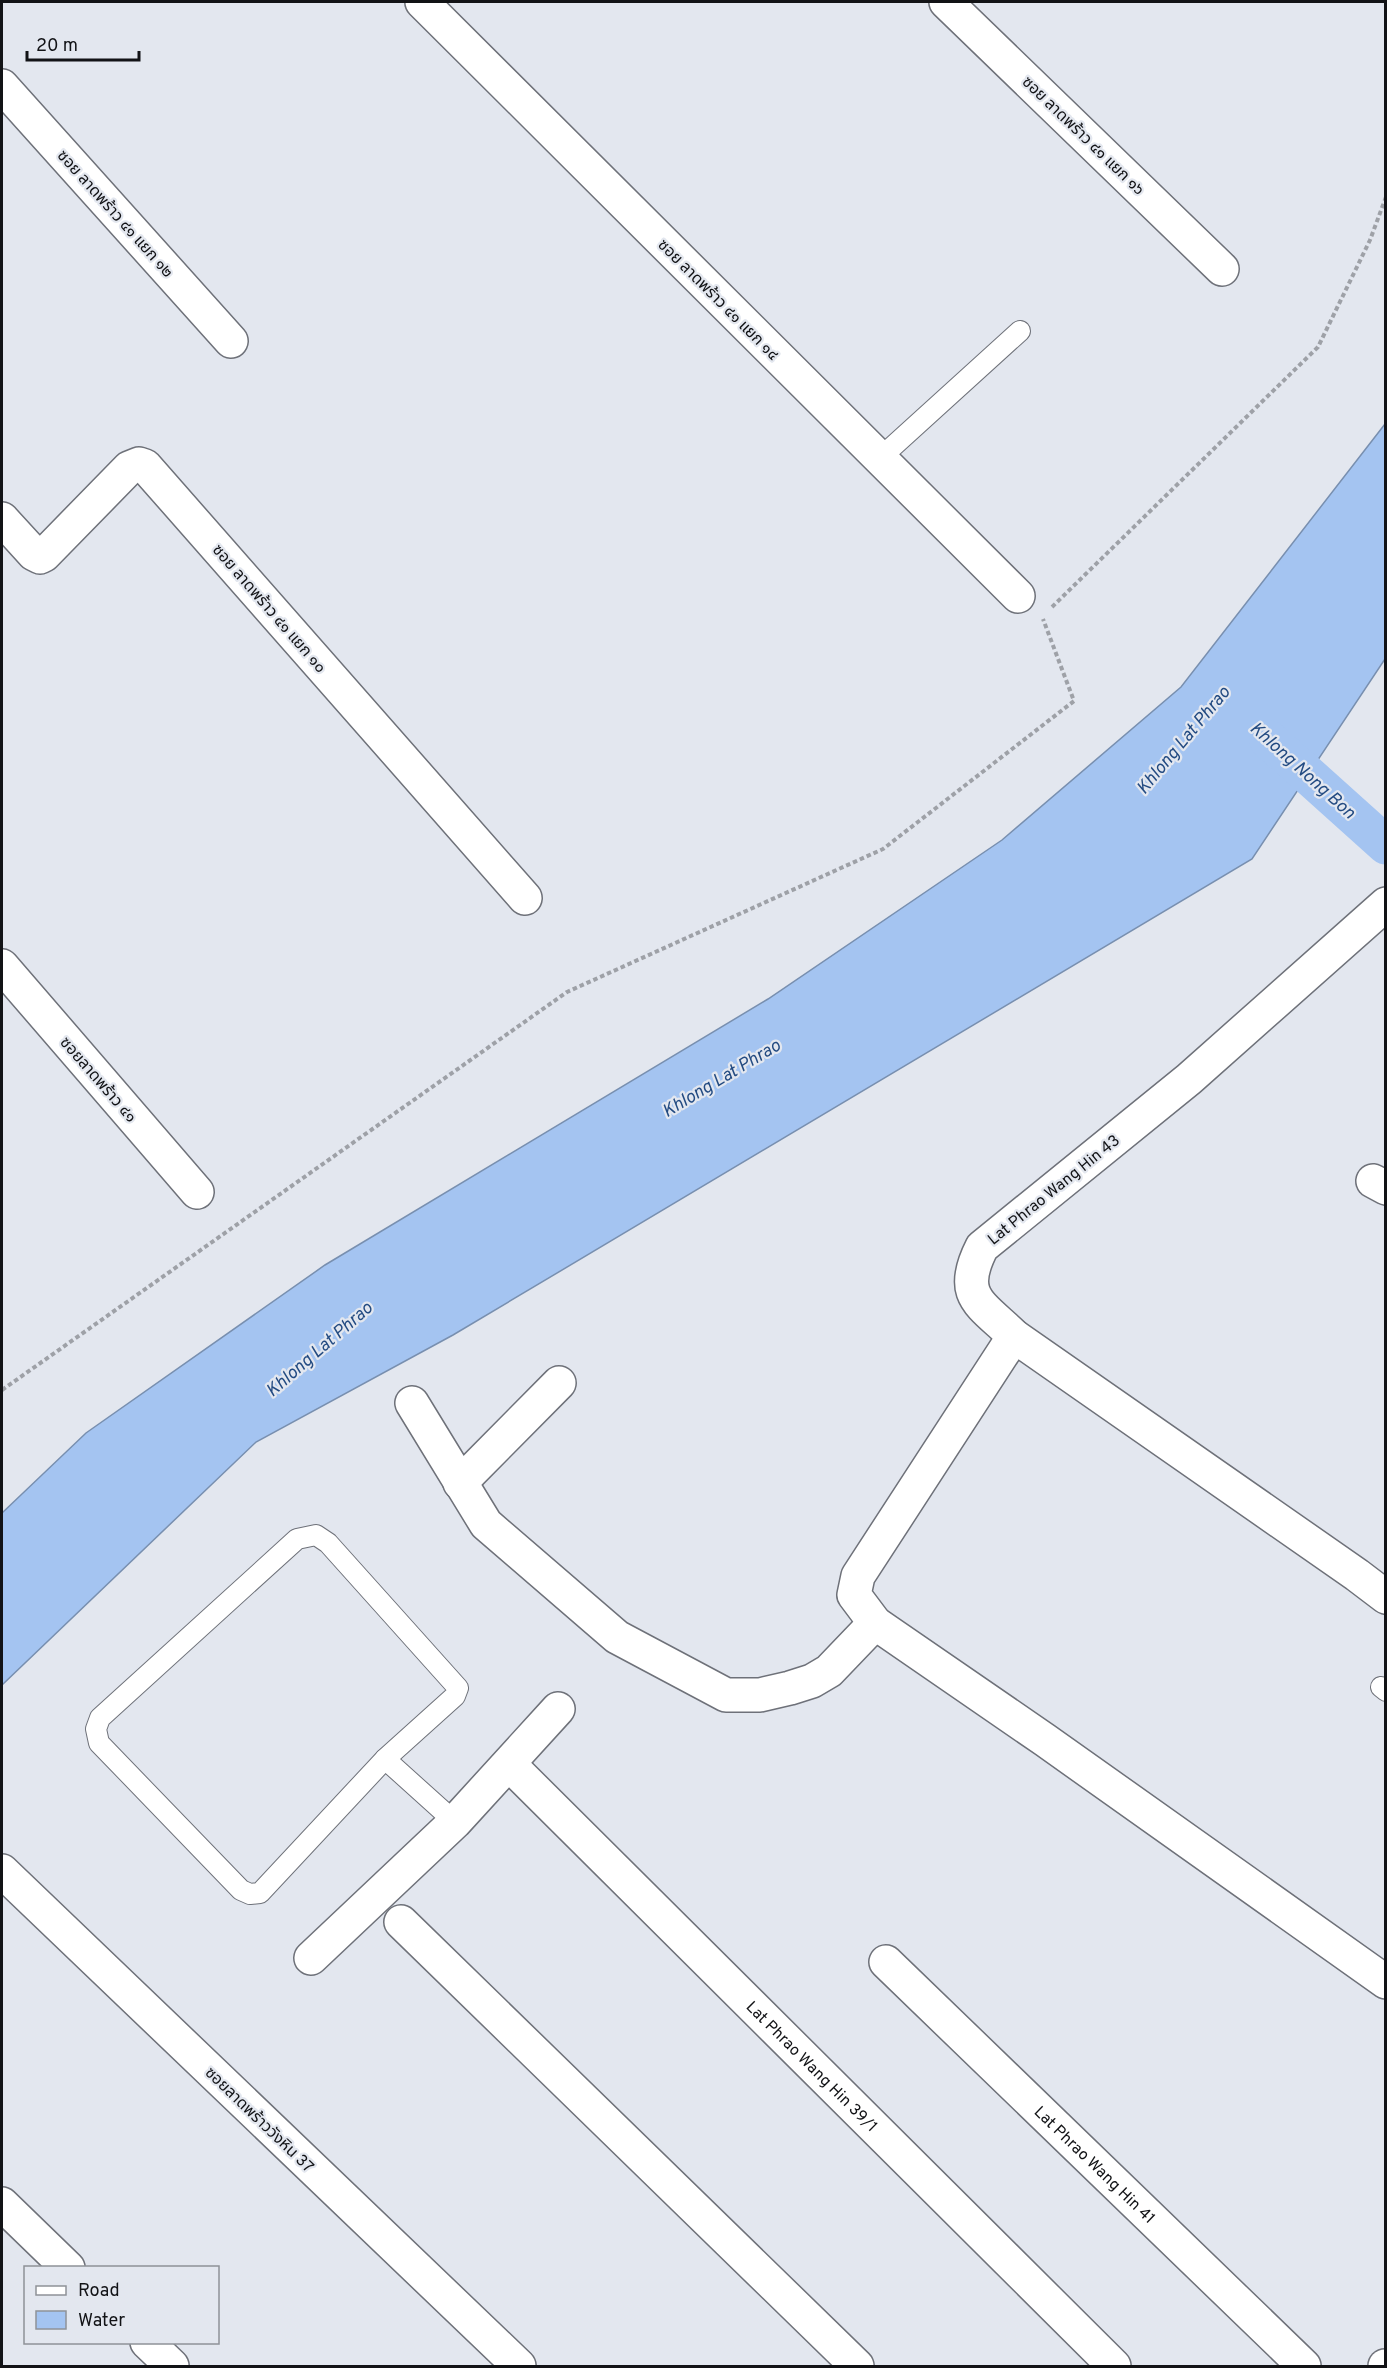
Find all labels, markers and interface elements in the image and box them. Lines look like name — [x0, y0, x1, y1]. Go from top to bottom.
scale bar — [27, 24, 140, 62]
text: 20 m — [36, 35, 78, 58]
street label: ซอย ลาดพร้าว ๔๑ แยก ๑๖ — [1017, 73, 1148, 200]
street label: ซอย ลาดพร้าว ๔๑ แยก ๑๒ — [52, 146, 177, 282]
street label: ซอย ลาดพร้าว ๔๑ แยก ๑๔ — [653, 236, 782, 365]
street label: ซอย ลาดพร้าว ๔๑ แยก ๑๐ — [207, 541, 330, 678]
water label: Khlong Lat Phrao — [1132, 682, 1236, 800]
water label: Khlong Nong Bon — [1244, 717, 1360, 825]
street label: ซอยลาดพร้าว ๔๑ — [55, 1033, 140, 1127]
water label: Khlong Lat Phrao — [658, 1035, 786, 1124]
street label: Lat Phrao Wang Hin 43 — [984, 1131, 1124, 1250]
water label: Khlong Lat Phrao — [262, 1297, 378, 1403]
street label: Lat Phrao Wang Hin 39/1 — [741, 1998, 881, 2137]
street label: ซอยลาดพร้าววังหิน 37 — [200, 2063, 317, 2178]
street label: Lat Phrao Wang Hin 41 — [1029, 2103, 1159, 2229]
legend — [24, 2266, 219, 2344]
text: Road — [78, 2280, 120, 2303]
text: Water — [78, 2310, 125, 2333]

